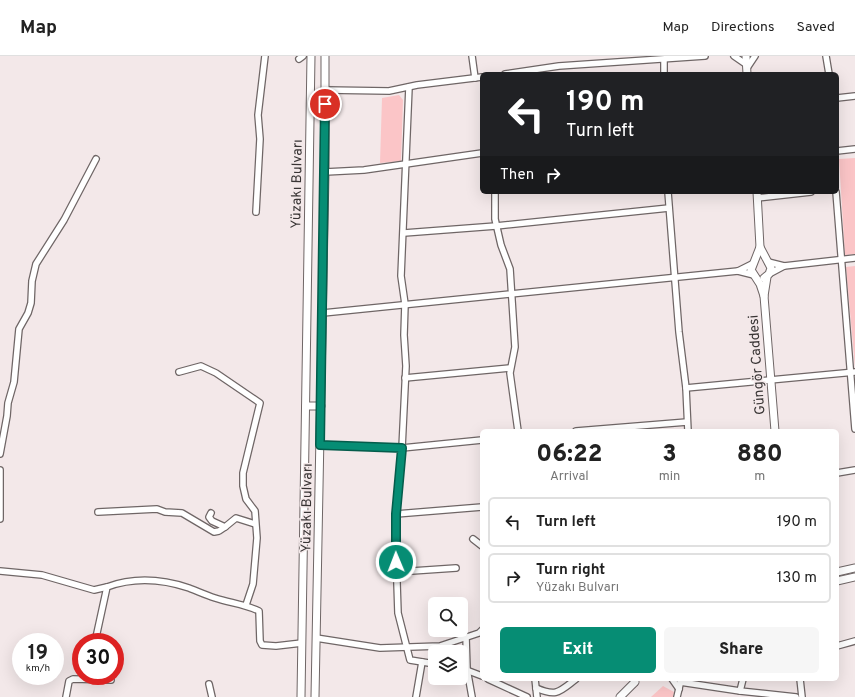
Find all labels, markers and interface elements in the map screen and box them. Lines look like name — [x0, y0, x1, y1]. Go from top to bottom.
text: Map — [20, 16, 57, 40]
text: Map — [663, 19, 689, 36]
text: Directions — [711, 19, 775, 36]
text: Saved — [797, 19, 835, 36]
text: 190 m — [566, 85, 644, 121]
pin — [308, 87, 342, 121]
icon: left — [500, 88, 552, 140]
icon: arrive — [314, 93, 336, 115]
text: Turn left — [566, 120, 634, 143]
street label: Yüzakı Bulvarı — [288, 139, 307, 229]
icon: right — [542, 164, 564, 186]
text: Then — [500, 166, 534, 185]
street label: Güngör Caddesi — [746, 314, 769, 415]
text: 06:22 — [536, 440, 602, 470]
text: 3 — [662, 440, 677, 470]
text: 880 — [737, 440, 783, 470]
street label: Yüzakı Bulvarı — [298, 463, 317, 553]
text: Arrival — [550, 469, 589, 485]
text: min — [659, 469, 680, 485]
text: m — [754, 469, 765, 485]
icon: left — [502, 511, 524, 533]
text: Turn left — [536, 513, 596, 532]
text: 190 m — [777, 513, 817, 532]
position arrow — [375, 541, 417, 583]
text: Turn right — [536, 561, 605, 580]
icon: right — [502, 567, 524, 589]
text: 130 m — [777, 569, 817, 588]
text: Yüzakı Bulvarı — [536, 580, 619, 596]
map controls — [428, 597, 468, 685]
button: search — [428, 597, 468, 637]
button: Exit — [500, 627, 656, 673]
button: Share — [664, 627, 819, 673]
speed limit sign: 30 — [72, 633, 124, 685]
text: 19 — [28, 641, 48, 667]
button: layers — [428, 645, 468, 685]
text: km/h — [26, 662, 50, 675]

